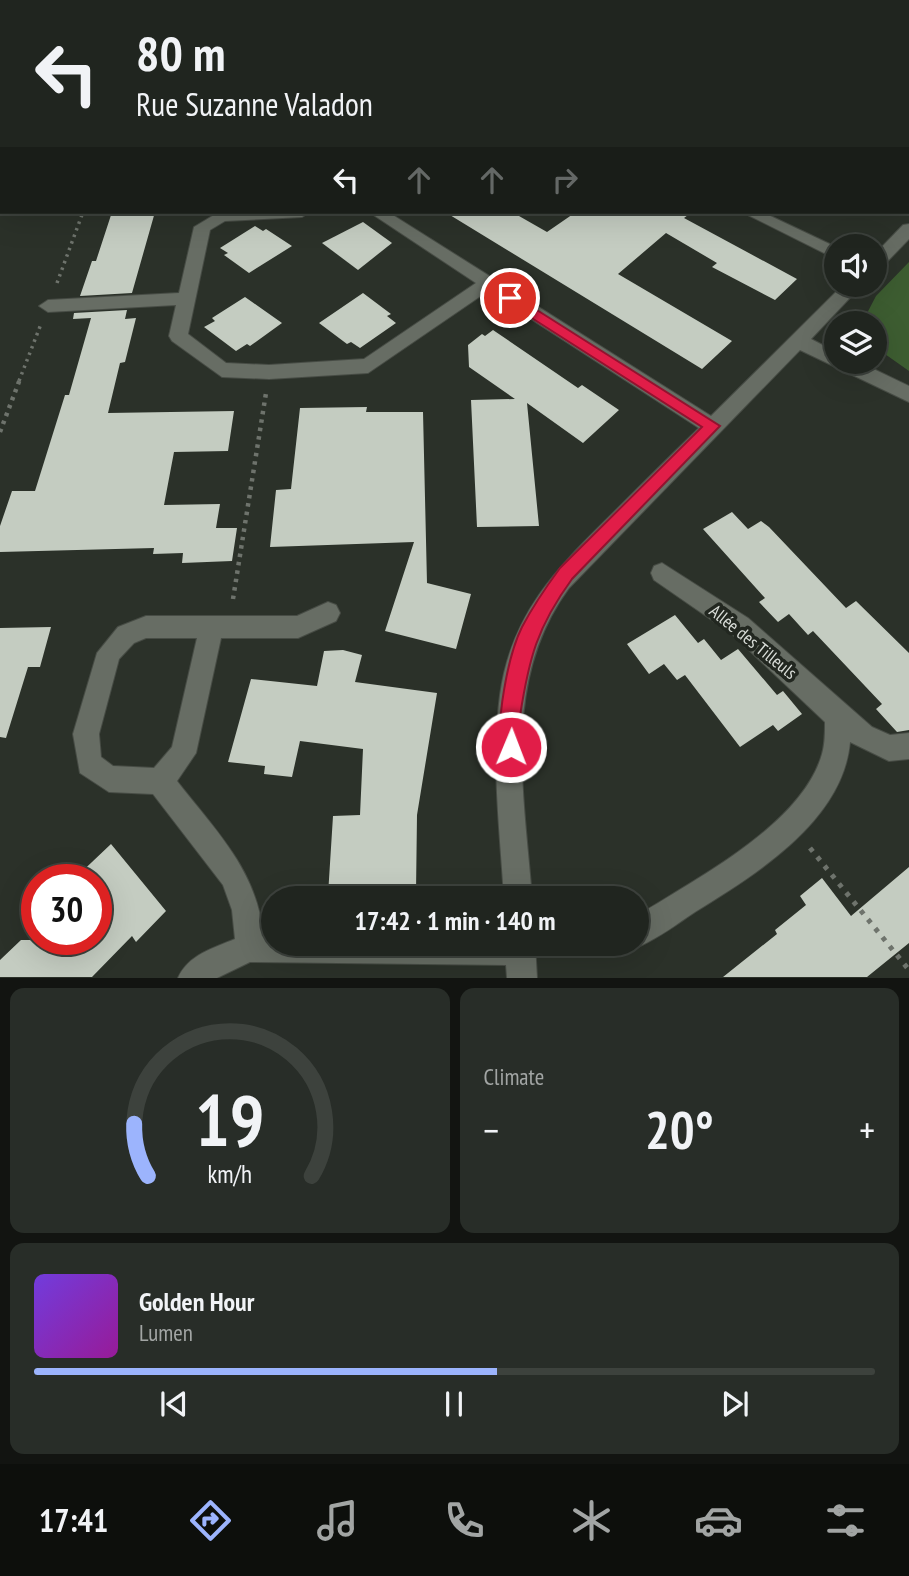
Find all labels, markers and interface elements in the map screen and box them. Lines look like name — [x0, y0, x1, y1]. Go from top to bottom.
text: 80 m — [136, 21, 225, 85]
icon: left — [21, 28, 112, 119]
text: Rue Suzanne Valadon — [136, 83, 373, 125]
icon: left — [327, 161, 365, 199]
icon: ahead — [400, 161, 438, 199]
icon: ahead — [473, 161, 511, 199]
icon: right — [546, 161, 584, 199]
map controls — [824, 234, 887, 374]
button: sound — [824, 234, 887, 297]
pin — [480, 268, 540, 328]
icon: arrive — [491, 279, 529, 317]
button: layers — [824, 311, 887, 374]
street label: Allée des Tilleuls — [705, 599, 802, 684]
position arrow — [474, 710, 548, 784]
speed limit sign: 30 — [21, 864, 112, 955]
text: 17:42 · 1 min · 140 m — [355, 904, 555, 937]
text: Climate — [484, 1062, 544, 1091]
text: 19 — [195, 1073, 265, 1167]
text: 20° — [645, 1096, 714, 1163]
text: − — [484, 1105, 499, 1154]
text: + — [859, 1105, 875, 1154]
text: km/h — [208, 1158, 252, 1190]
text: Golden Hour — [139, 1285, 254, 1318]
text: Lumen — [139, 1318, 193, 1347]
icon: previous — [155, 1385, 193, 1423]
icon: pause — [435, 1385, 473, 1423]
icon: next — [716, 1385, 754, 1423]
icon: directions — [186, 1496, 235, 1545]
icon: music — [313, 1496, 362, 1545]
icon: phone — [440, 1496, 489, 1545]
icon: climate — [567, 1496, 616, 1545]
icon: car — [694, 1496, 743, 1545]
icon: filters — [821, 1496, 870, 1545]
text: 17:41 — [39, 1499, 108, 1541]

